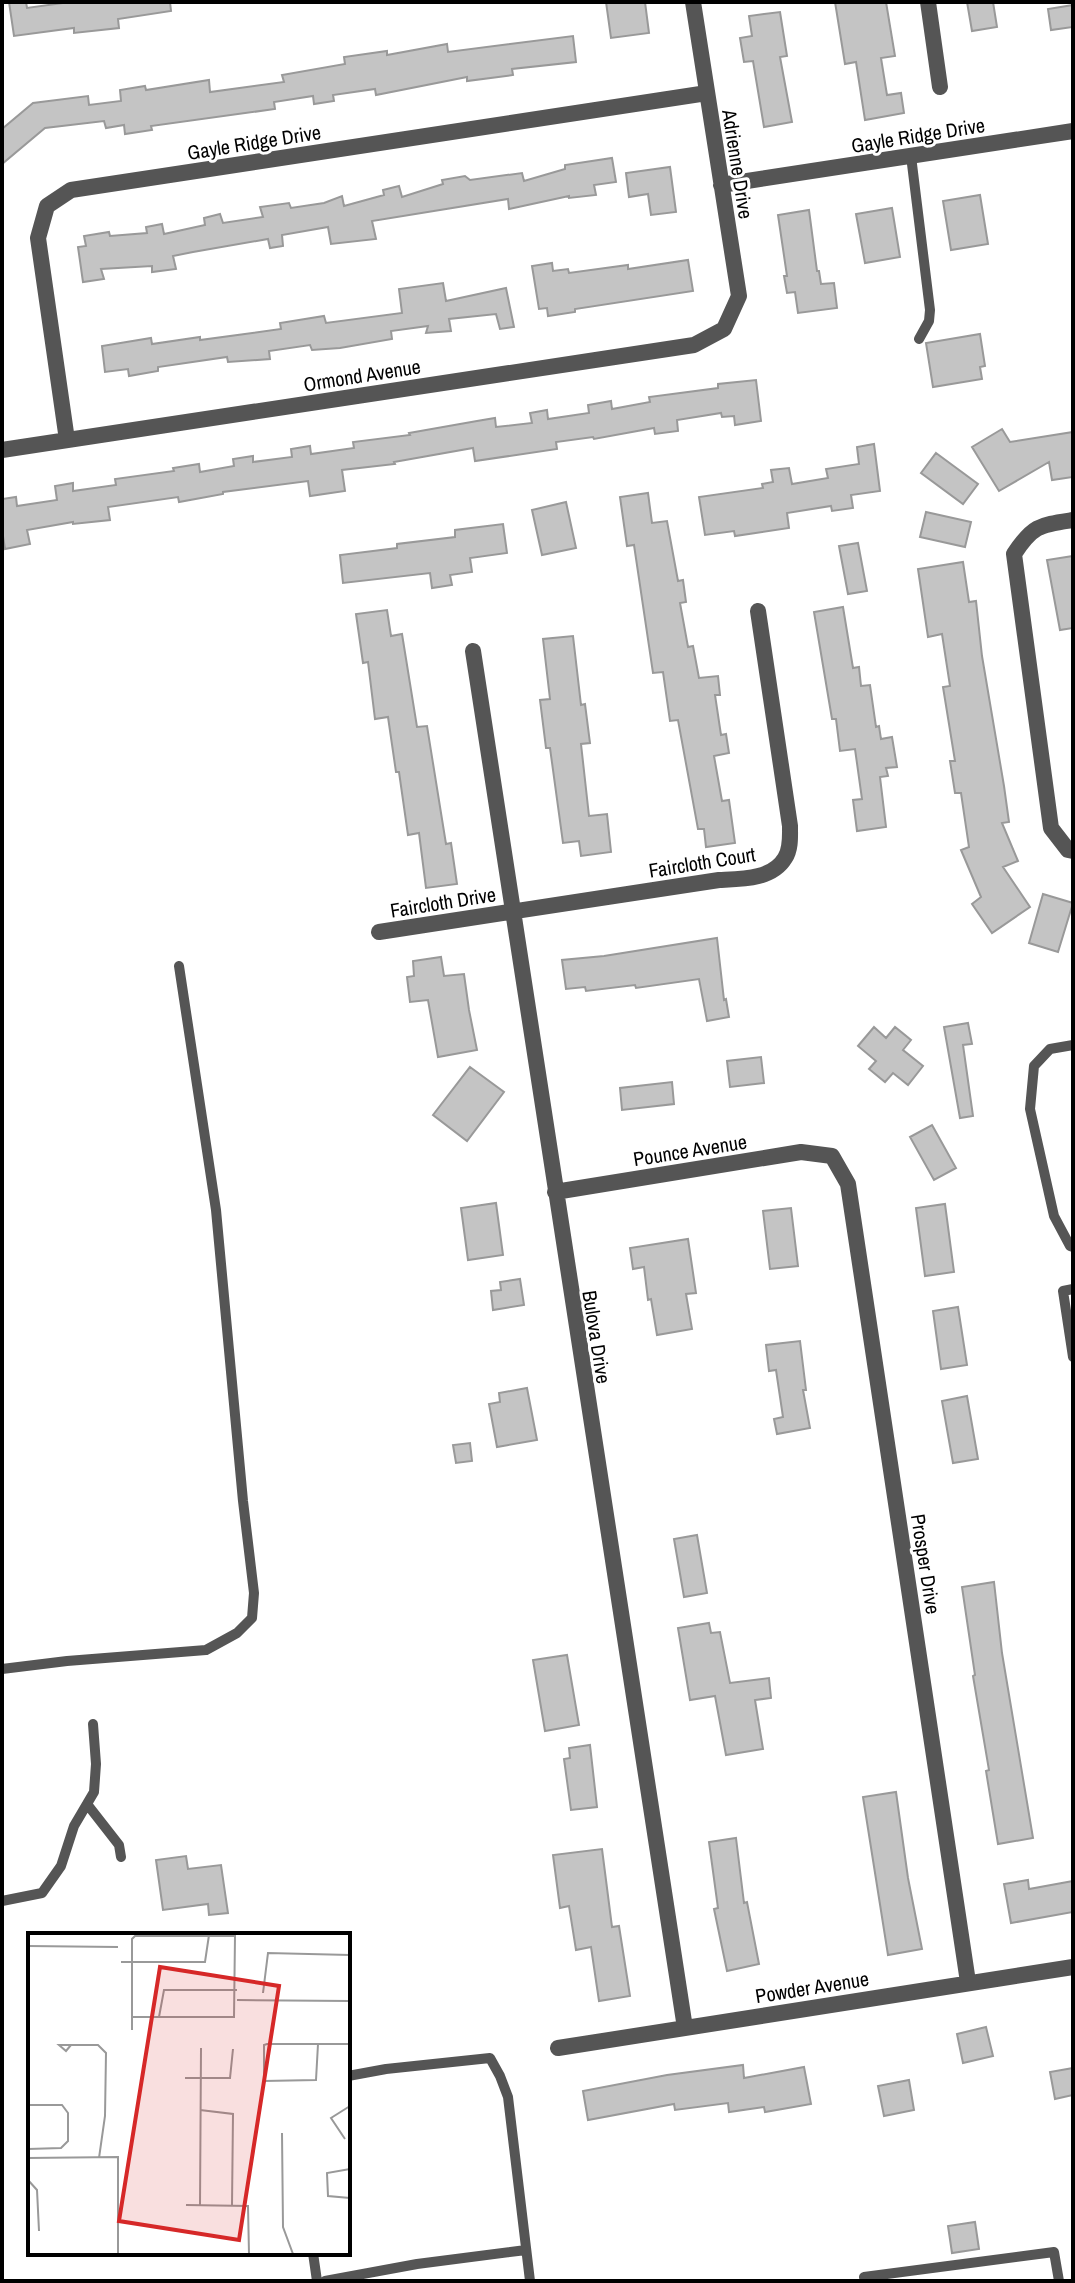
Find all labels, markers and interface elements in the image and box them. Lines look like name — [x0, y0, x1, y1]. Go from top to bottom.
street label: Adrienne Drive — [716, 106, 760, 221]
street label: Gayle Ridge Drive — [849, 111, 987, 159]
street label: Gayle Ridge Drive — [185, 118, 323, 166]
street label: Ormond Avenue — [301, 352, 423, 398]
street label: Faircloth Court — [647, 840, 758, 884]
street label: Faircloth Drive — [388, 880, 498, 924]
street label: Pounce Avenue — [631, 1128, 749, 1172]
street label: Bulova Drive — [576, 1289, 618, 1385]
street label: Prosper Drive — [905, 1512, 947, 1616]
inset map — [28, 1933, 350, 2255]
street label: Powder Avenue — [753, 1965, 871, 2009]

